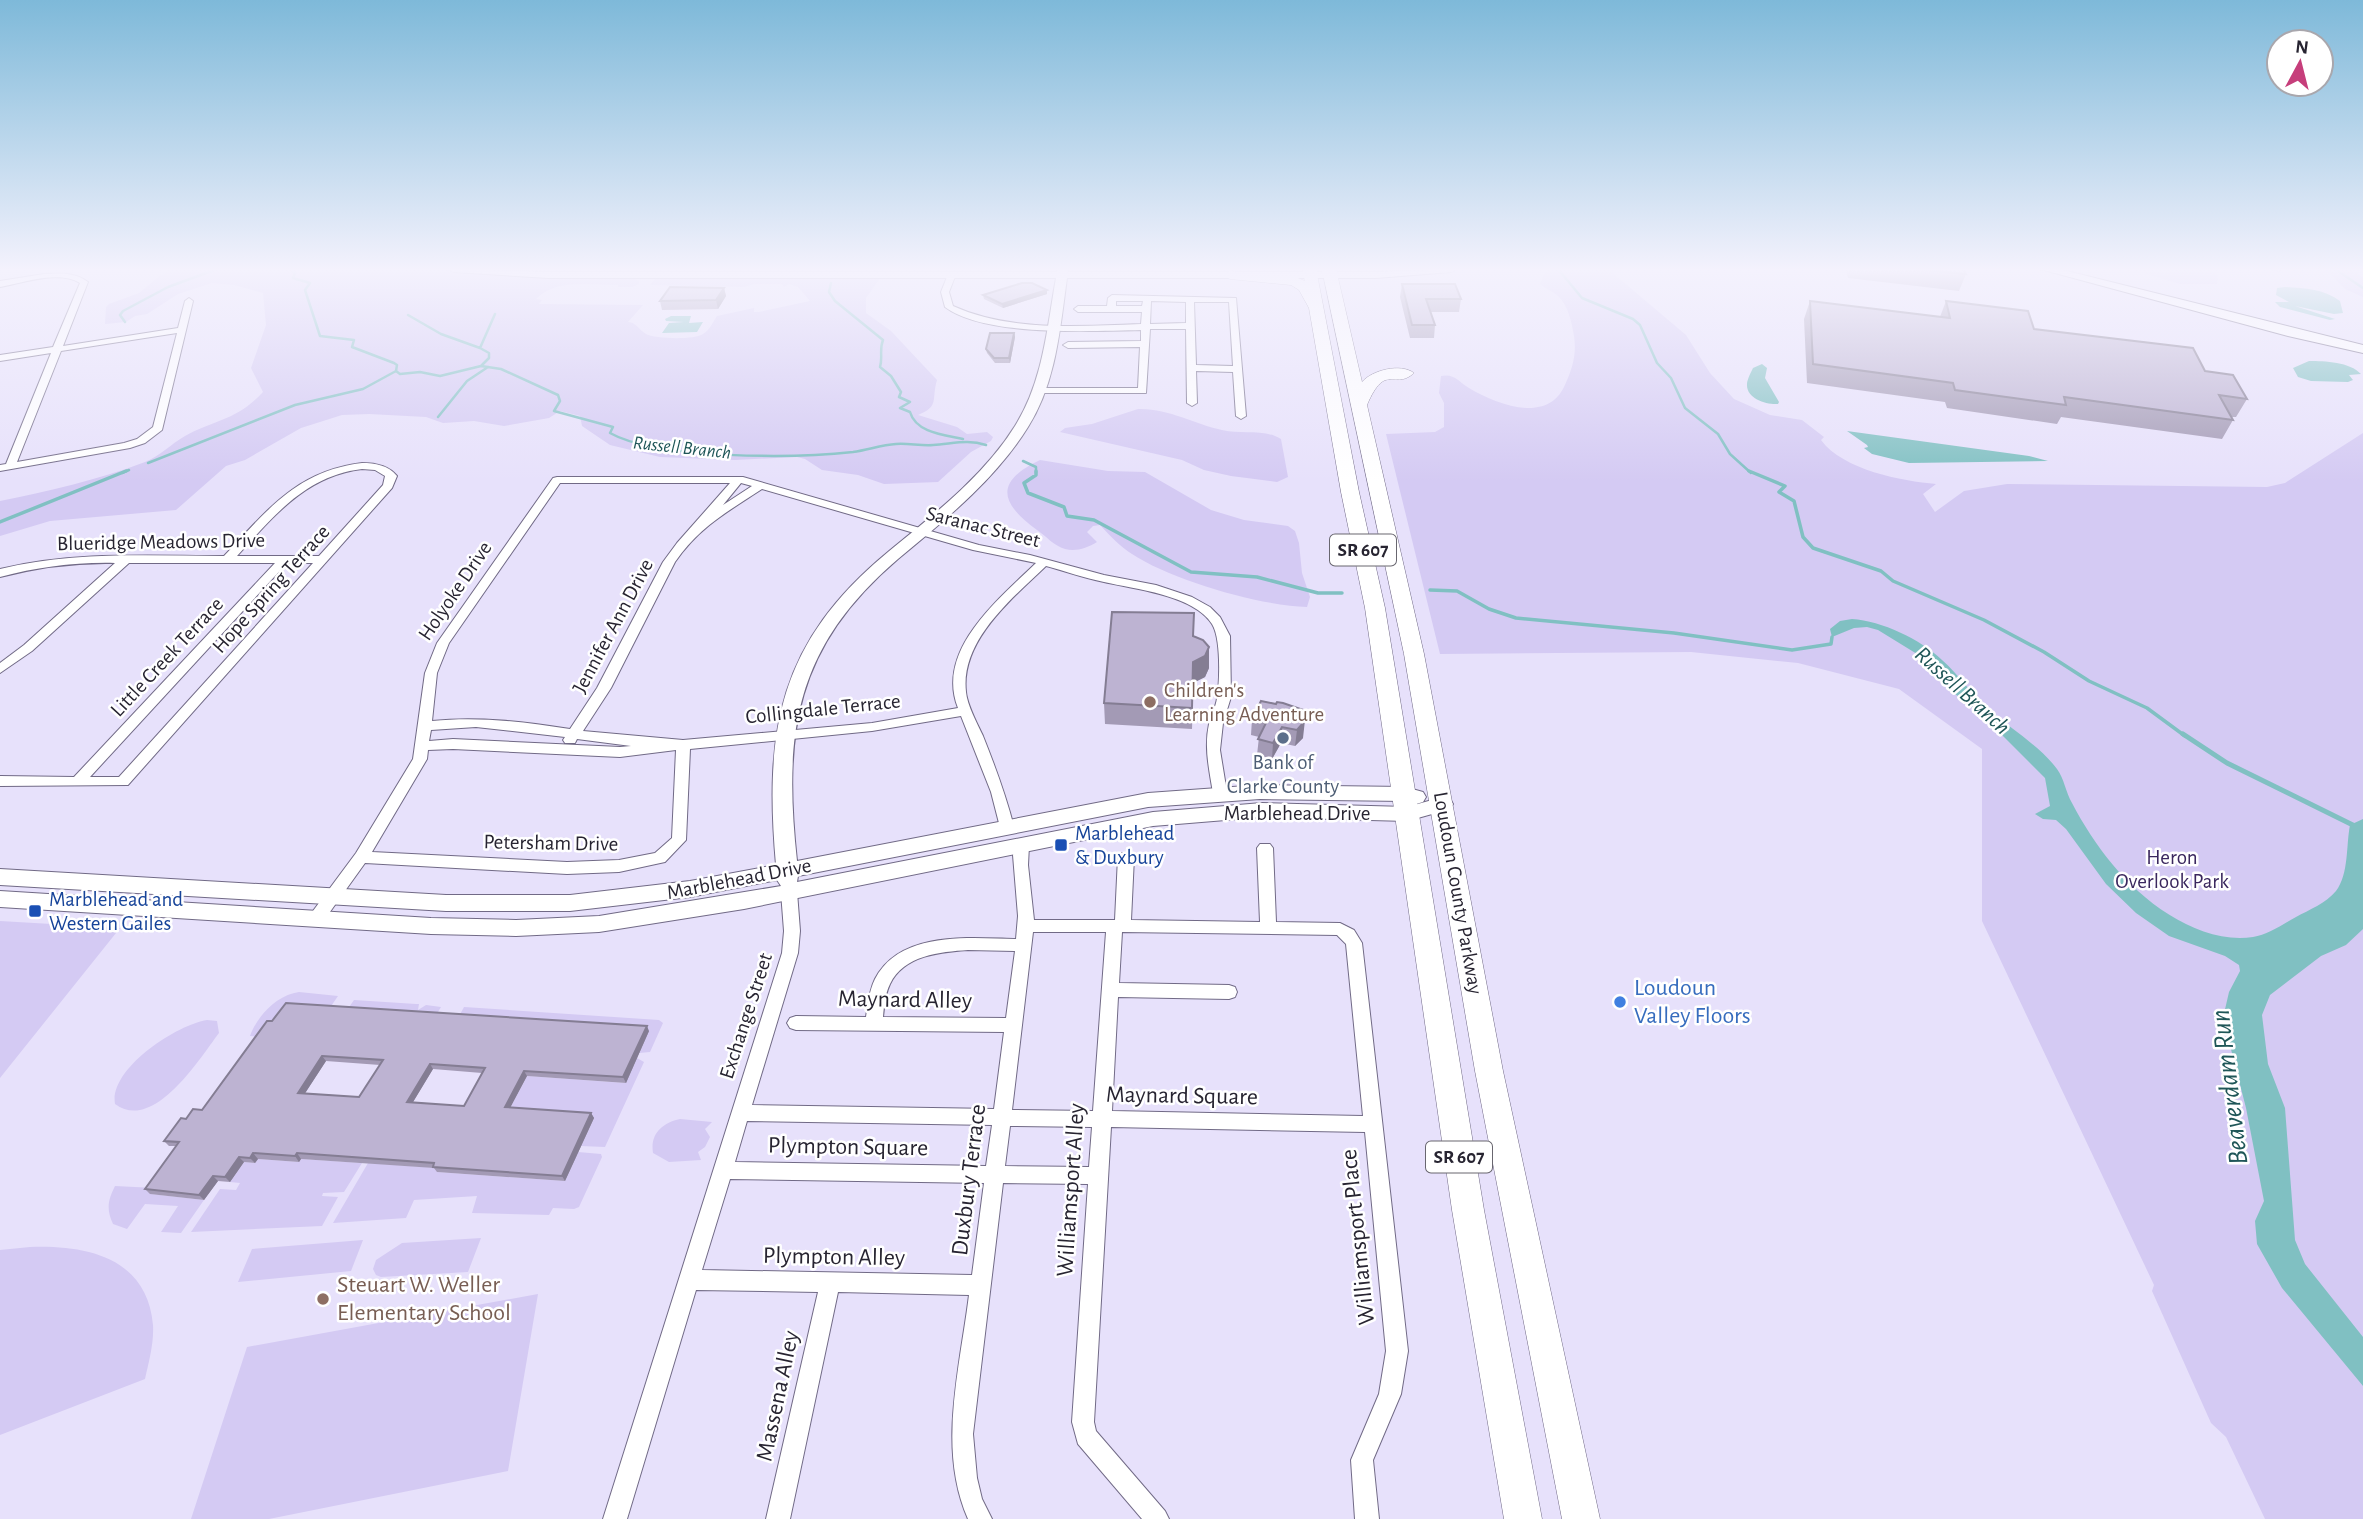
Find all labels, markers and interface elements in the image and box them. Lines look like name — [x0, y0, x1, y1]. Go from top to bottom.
north arrow — [2265, 28, 2335, 98]
text: N — [2294, 37, 2310, 58]
water label: Russell Branch — [632, 433, 732, 463]
street label: Saranac Street — [924, 503, 1042, 551]
street label: Hope Spring Terrace — [208, 521, 334, 657]
street label: Blueridge Meadows Drive — [57, 530, 265, 554]
road number: SR 607 — [1330, 534, 1396, 566]
street label: Holyoke Drive — [414, 538, 496, 644]
street label: Jennifer Ann Drive — [569, 555, 657, 697]
street label: Little Creek Terrace — [107, 593, 227, 721]
water label: Russell Branch — [1910, 643, 2014, 739]
place label: Children's Learning Adventure — [1164, 680, 1324, 725]
street label: Collingdale Terrace — [745, 690, 901, 728]
marker: Children's Learning Adventure — [1142, 694, 1158, 710]
marker: Bank of Clarke County — [1275, 730, 1291, 746]
place label: Bank of Clarke County — [1227, 752, 1339, 797]
street label: Loudoun County Parkway — [1430, 790, 1486, 996]
street label: Marblehead Drive — [1224, 803, 1370, 824]
place label: Marblehead & Duxbury — [1075, 823, 1175, 868]
street label: Petersham Drive — [483, 831, 619, 855]
marker: Marblehead & Duxbury — [1053, 837, 1069, 853]
park label: Heron Overlook Park — [2115, 847, 2229, 892]
street label: Marblehead Drive — [665, 855, 813, 903]
place label: Marblehead and Western Gailes — [49, 889, 183, 934]
marker: Marblehead and Western Gailes — [27, 903, 43, 919]
street label: Exchange Street — [716, 950, 776, 1082]
place label: Loudoun Valley Floors — [1634, 976, 1751, 1028]
street label: Maynard Alley — [838, 987, 972, 1013]
marker: Loudoun Valley Floors — [1612, 994, 1628, 1010]
water label: Beaverdam Run — [2207, 1008, 2253, 1166]
street label: Maynard Square — [1106, 1083, 1258, 1109]
street label: Williamsport Alley — [1053, 1102, 1089, 1278]
street label: Duxbury Terrace — [948, 1103, 990, 1257]
street label: Plympton Square — [768, 1134, 928, 1160]
road number: SR 607 — [1426, 1142, 1492, 1172]
street label: Williamsport Place — [1337, 1148, 1379, 1326]
street label: Plympton Alley — [763, 1244, 905, 1270]
place label: Steuart W. Weller Elementary School — [337, 1273, 511, 1325]
marker: Steuart W. Weller Elementary School — [315, 1291, 331, 1307]
street label: Massena Alley — [752, 1328, 804, 1464]

